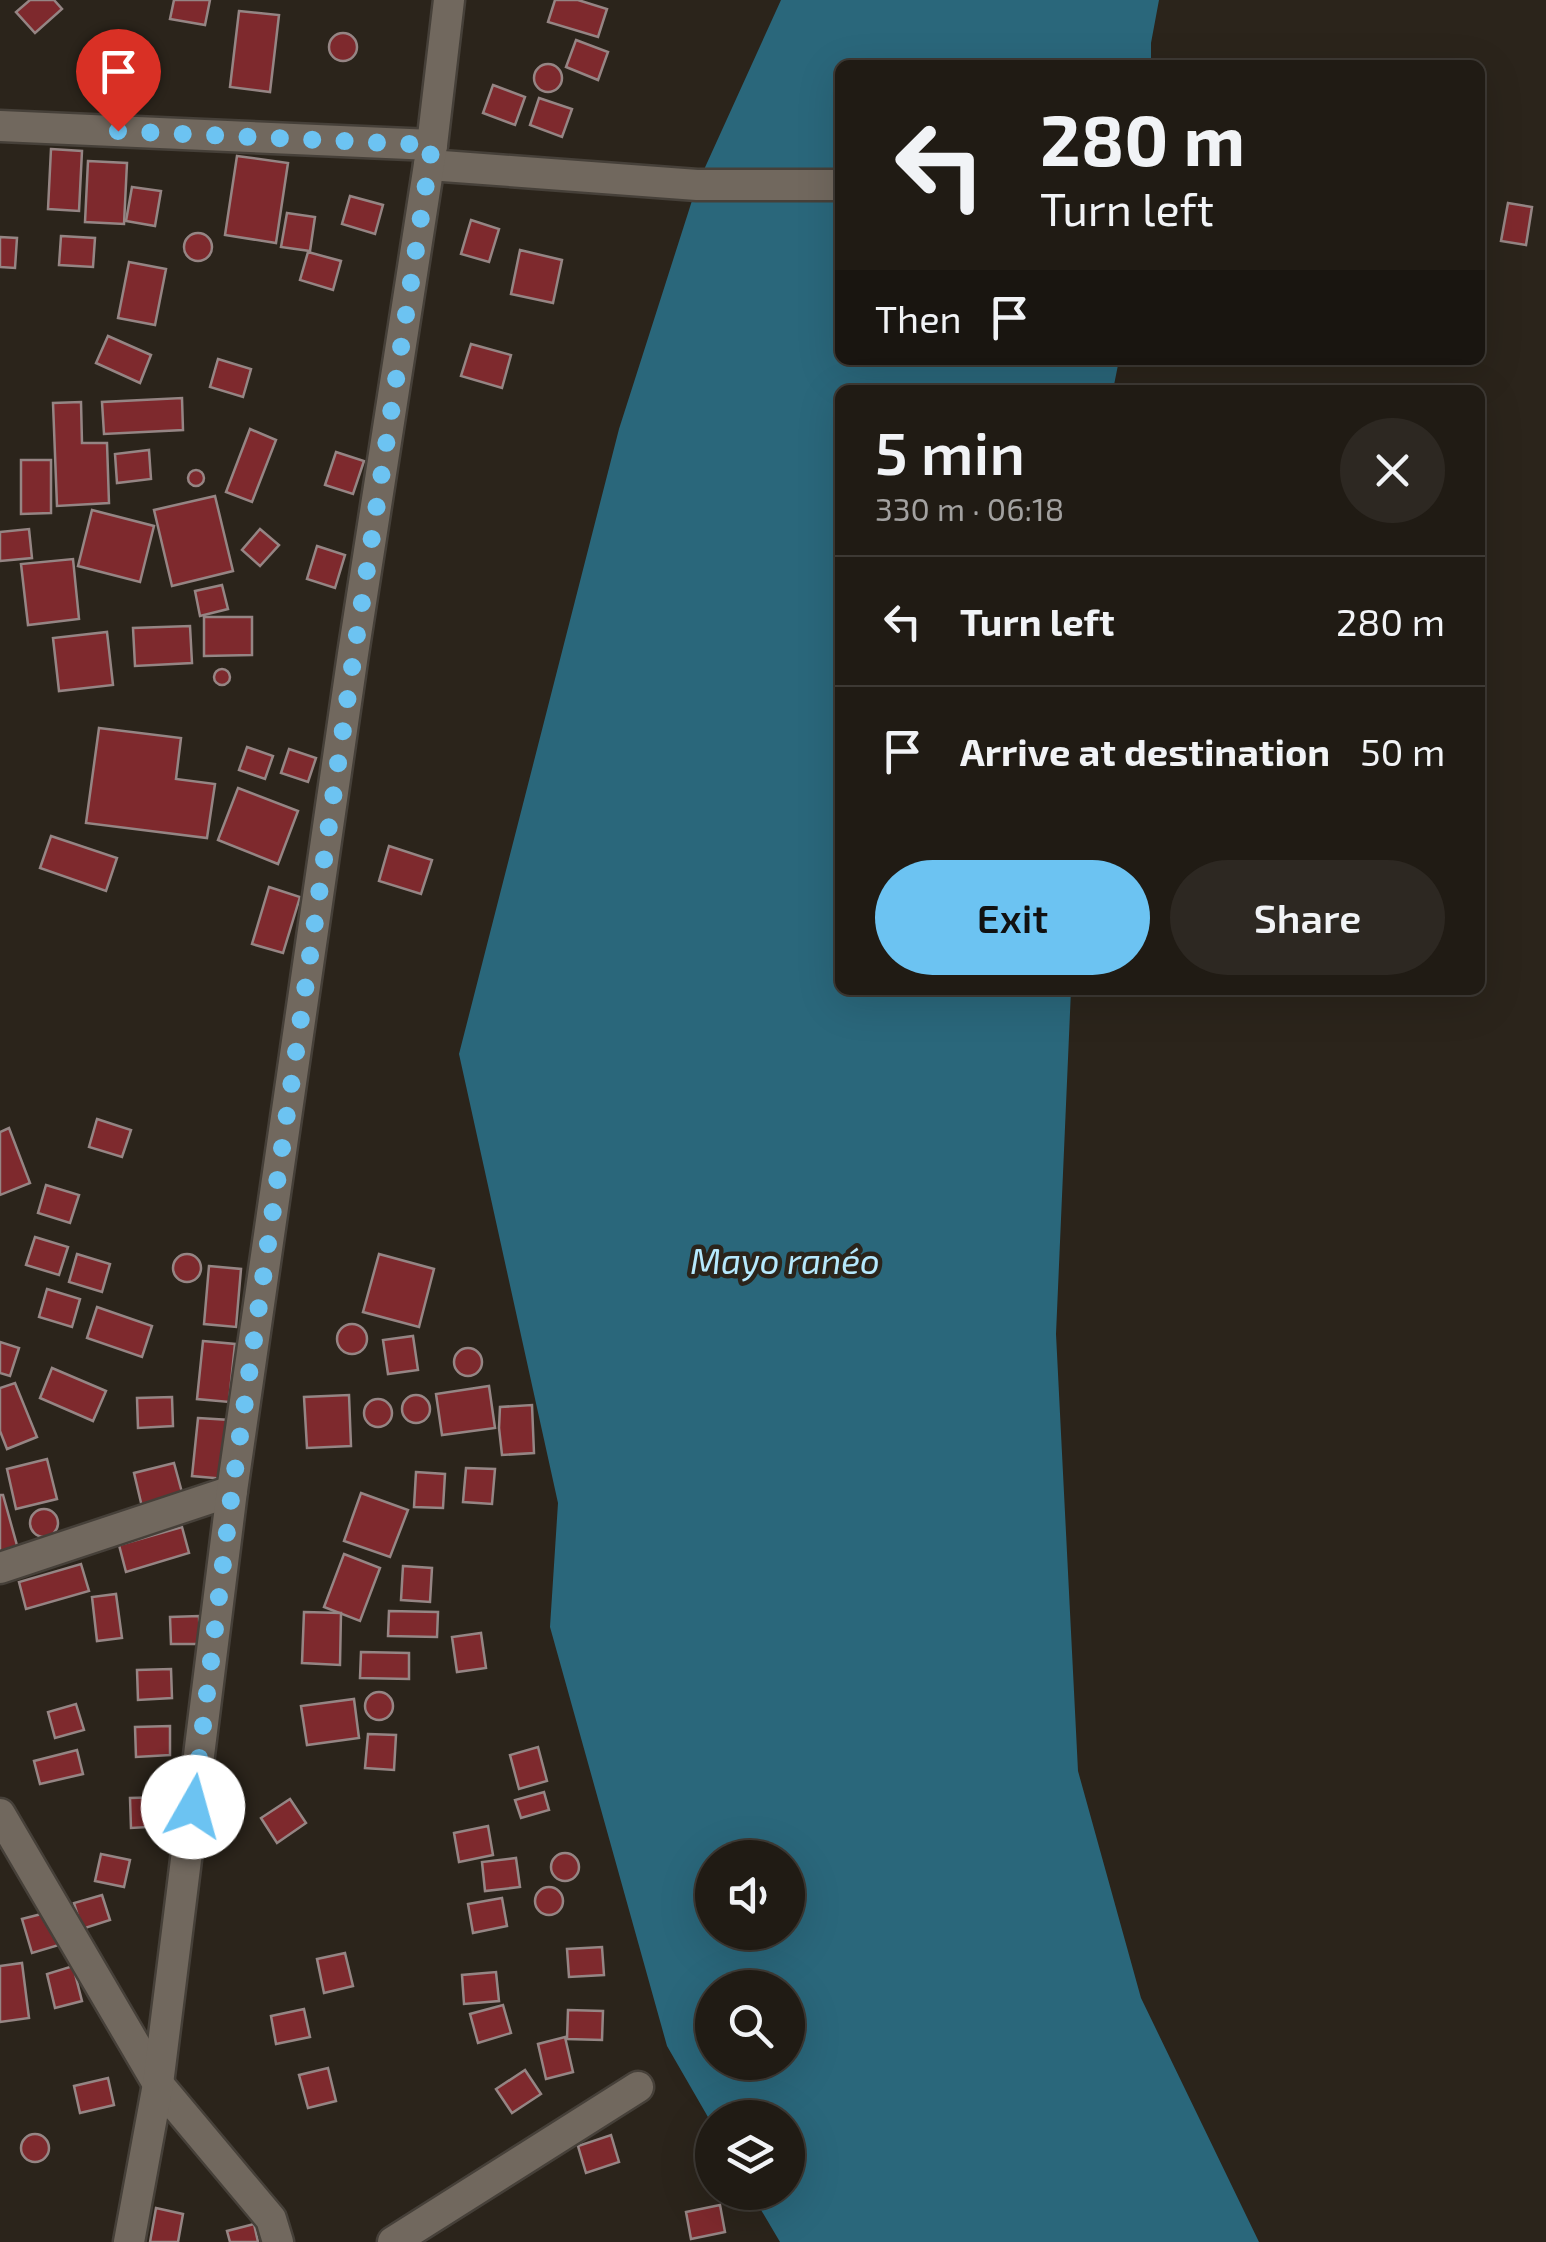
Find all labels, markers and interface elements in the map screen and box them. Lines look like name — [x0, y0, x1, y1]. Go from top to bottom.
pin — [76, 29, 161, 132]
icon: arrive — [91, 44, 146, 99]
text: 280 m — [1040, 96, 1245, 180]
icon: left — [875, 100, 1005, 230]
text: Turn left — [1040, 181, 1214, 235]
icon: arrive — [982, 290, 1037, 345]
text: Then — [875, 295, 962, 341]
text: 5 min — [875, 415, 1025, 487]
button: close — [1340, 418, 1445, 523]
text: 330 m · 06:18 — [875, 489, 1064, 527]
icon: left — [875, 594, 930, 649]
text: Turn left — [960, 598, 1115, 644]
text: 280 m — [1336, 598, 1445, 644]
icon: arrive — [875, 724, 930, 779]
text: Arrive at destination — [960, 728, 1330, 774]
text: 50 m — [1360, 728, 1445, 774]
button: Exit — [875, 860, 1150, 975]
button: Share — [1170, 860, 1445, 975]
water label: Mayo ranéo — [690, 1239, 880, 1282]
position arrow — [141, 1755, 245, 1859]
map controls — [695, 1840, 805, 2210]
button: sound — [695, 1840, 805, 1950]
button: search — [695, 1970, 805, 2080]
button: layers — [695, 2100, 805, 2210]

